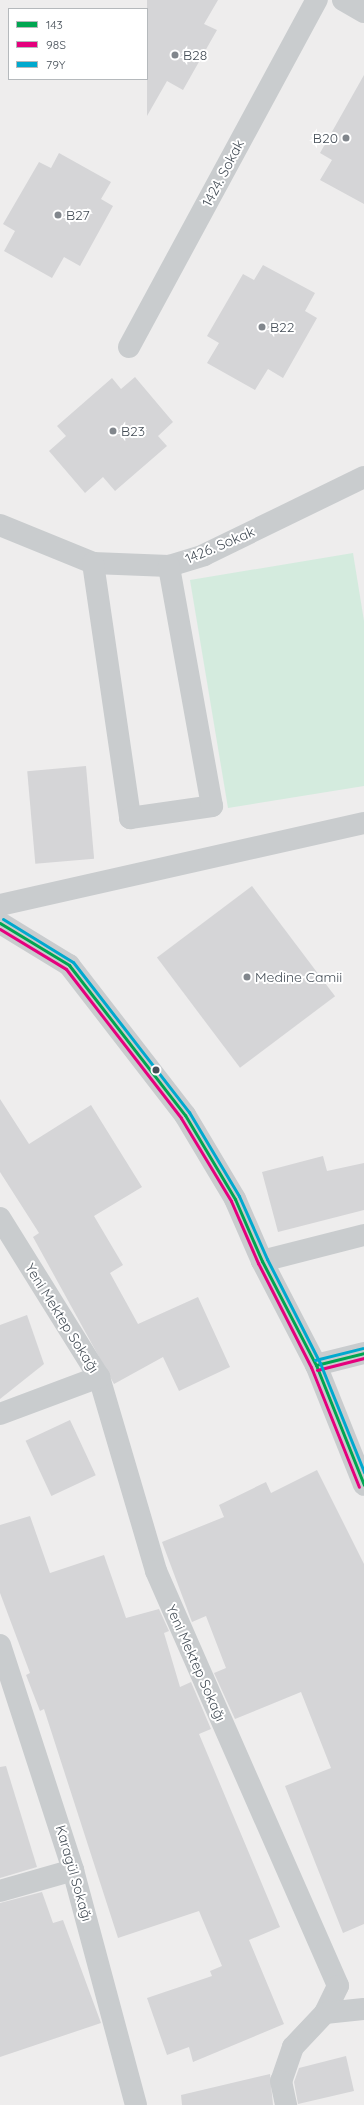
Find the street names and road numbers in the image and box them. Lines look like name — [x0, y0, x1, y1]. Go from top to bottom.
street label: 1424. Sokak — [198, 137, 248, 209]
street label: 1426. Sokak — [183, 523, 257, 567]
street label: Yeni Mektep Sokağı — [22, 1260, 102, 1376]
street label: Yeni Mektep Sokağı — [163, 1602, 229, 1724]
street label: Karagül Sokağı — [52, 1823, 96, 1923]

